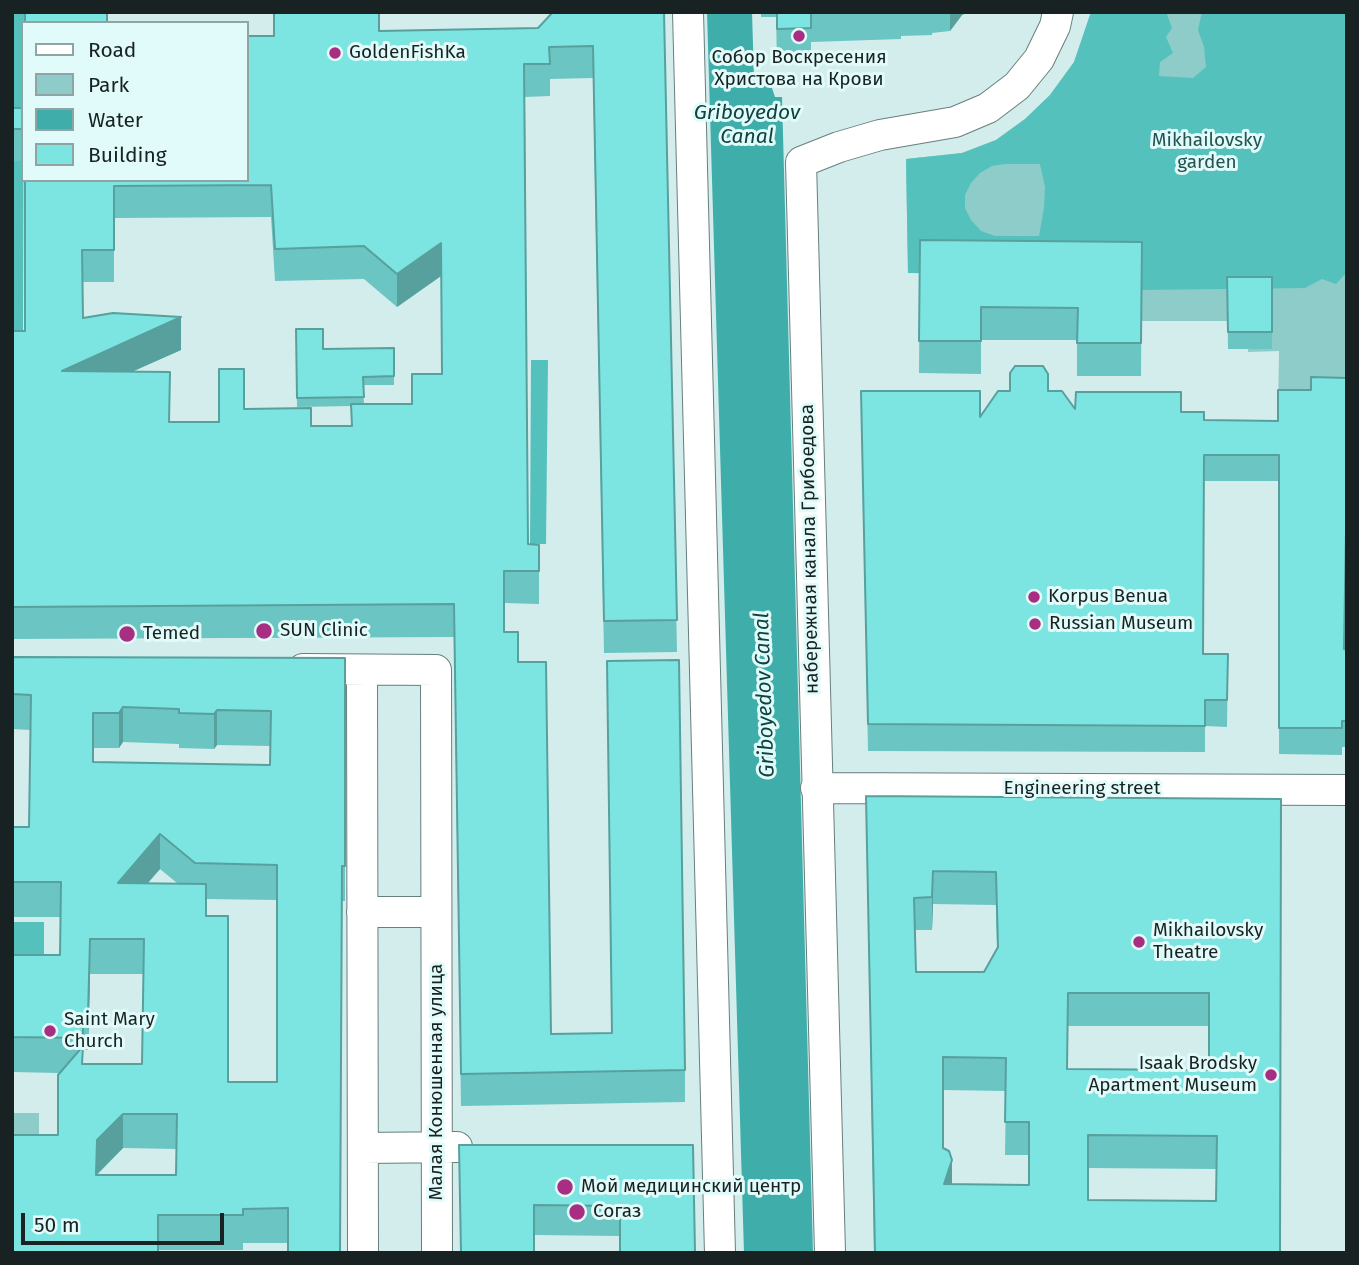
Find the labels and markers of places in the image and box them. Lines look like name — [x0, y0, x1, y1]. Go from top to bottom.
marker: Собор Воскресения Христова на Крови — [791, 28, 807, 44]
place label: GoldenFishKa — [349, 42, 466, 64]
marker: GoldenFishKa — [327, 45, 343, 61]
place label: Собор Воскресения Христова на Крови — [711, 47, 887, 91]
place label: Korpus Benua — [1048, 586, 1168, 608]
marker: Korpus Benua — [1026, 589, 1042, 605]
place label: Russian Museum — [1049, 613, 1193, 635]
marker: Russian Museum — [1027, 616, 1043, 632]
place label: SUN Clinic — [280, 620, 368, 642]
marker: SUN Clinic — [254, 621, 274, 641]
place label: Temed — [143, 623, 200, 645]
marker: Temed — [117, 624, 137, 644]
place label: Mikhailovsky Theatre — [1153, 920, 1263, 964]
marker: Mikhailovsky Theatre — [1131, 934, 1147, 950]
place label: Saint Mary Church — [64, 1009, 155, 1053]
marker: Saint Mary Church — [42, 1023, 58, 1039]
place label: Isaak Brodsky Apartment Museum — [1088, 1053, 1257, 1097]
marker: Isaak Brodsky Apartment Museum — [1263, 1067, 1279, 1083]
place label: Мой медицинский центр — [581, 1176, 801, 1198]
marker: Мой медицинский центр — [555, 1177, 575, 1197]
place label: Согаз — [593, 1201, 642, 1223]
marker: Согаз — [567, 1202, 587, 1222]

